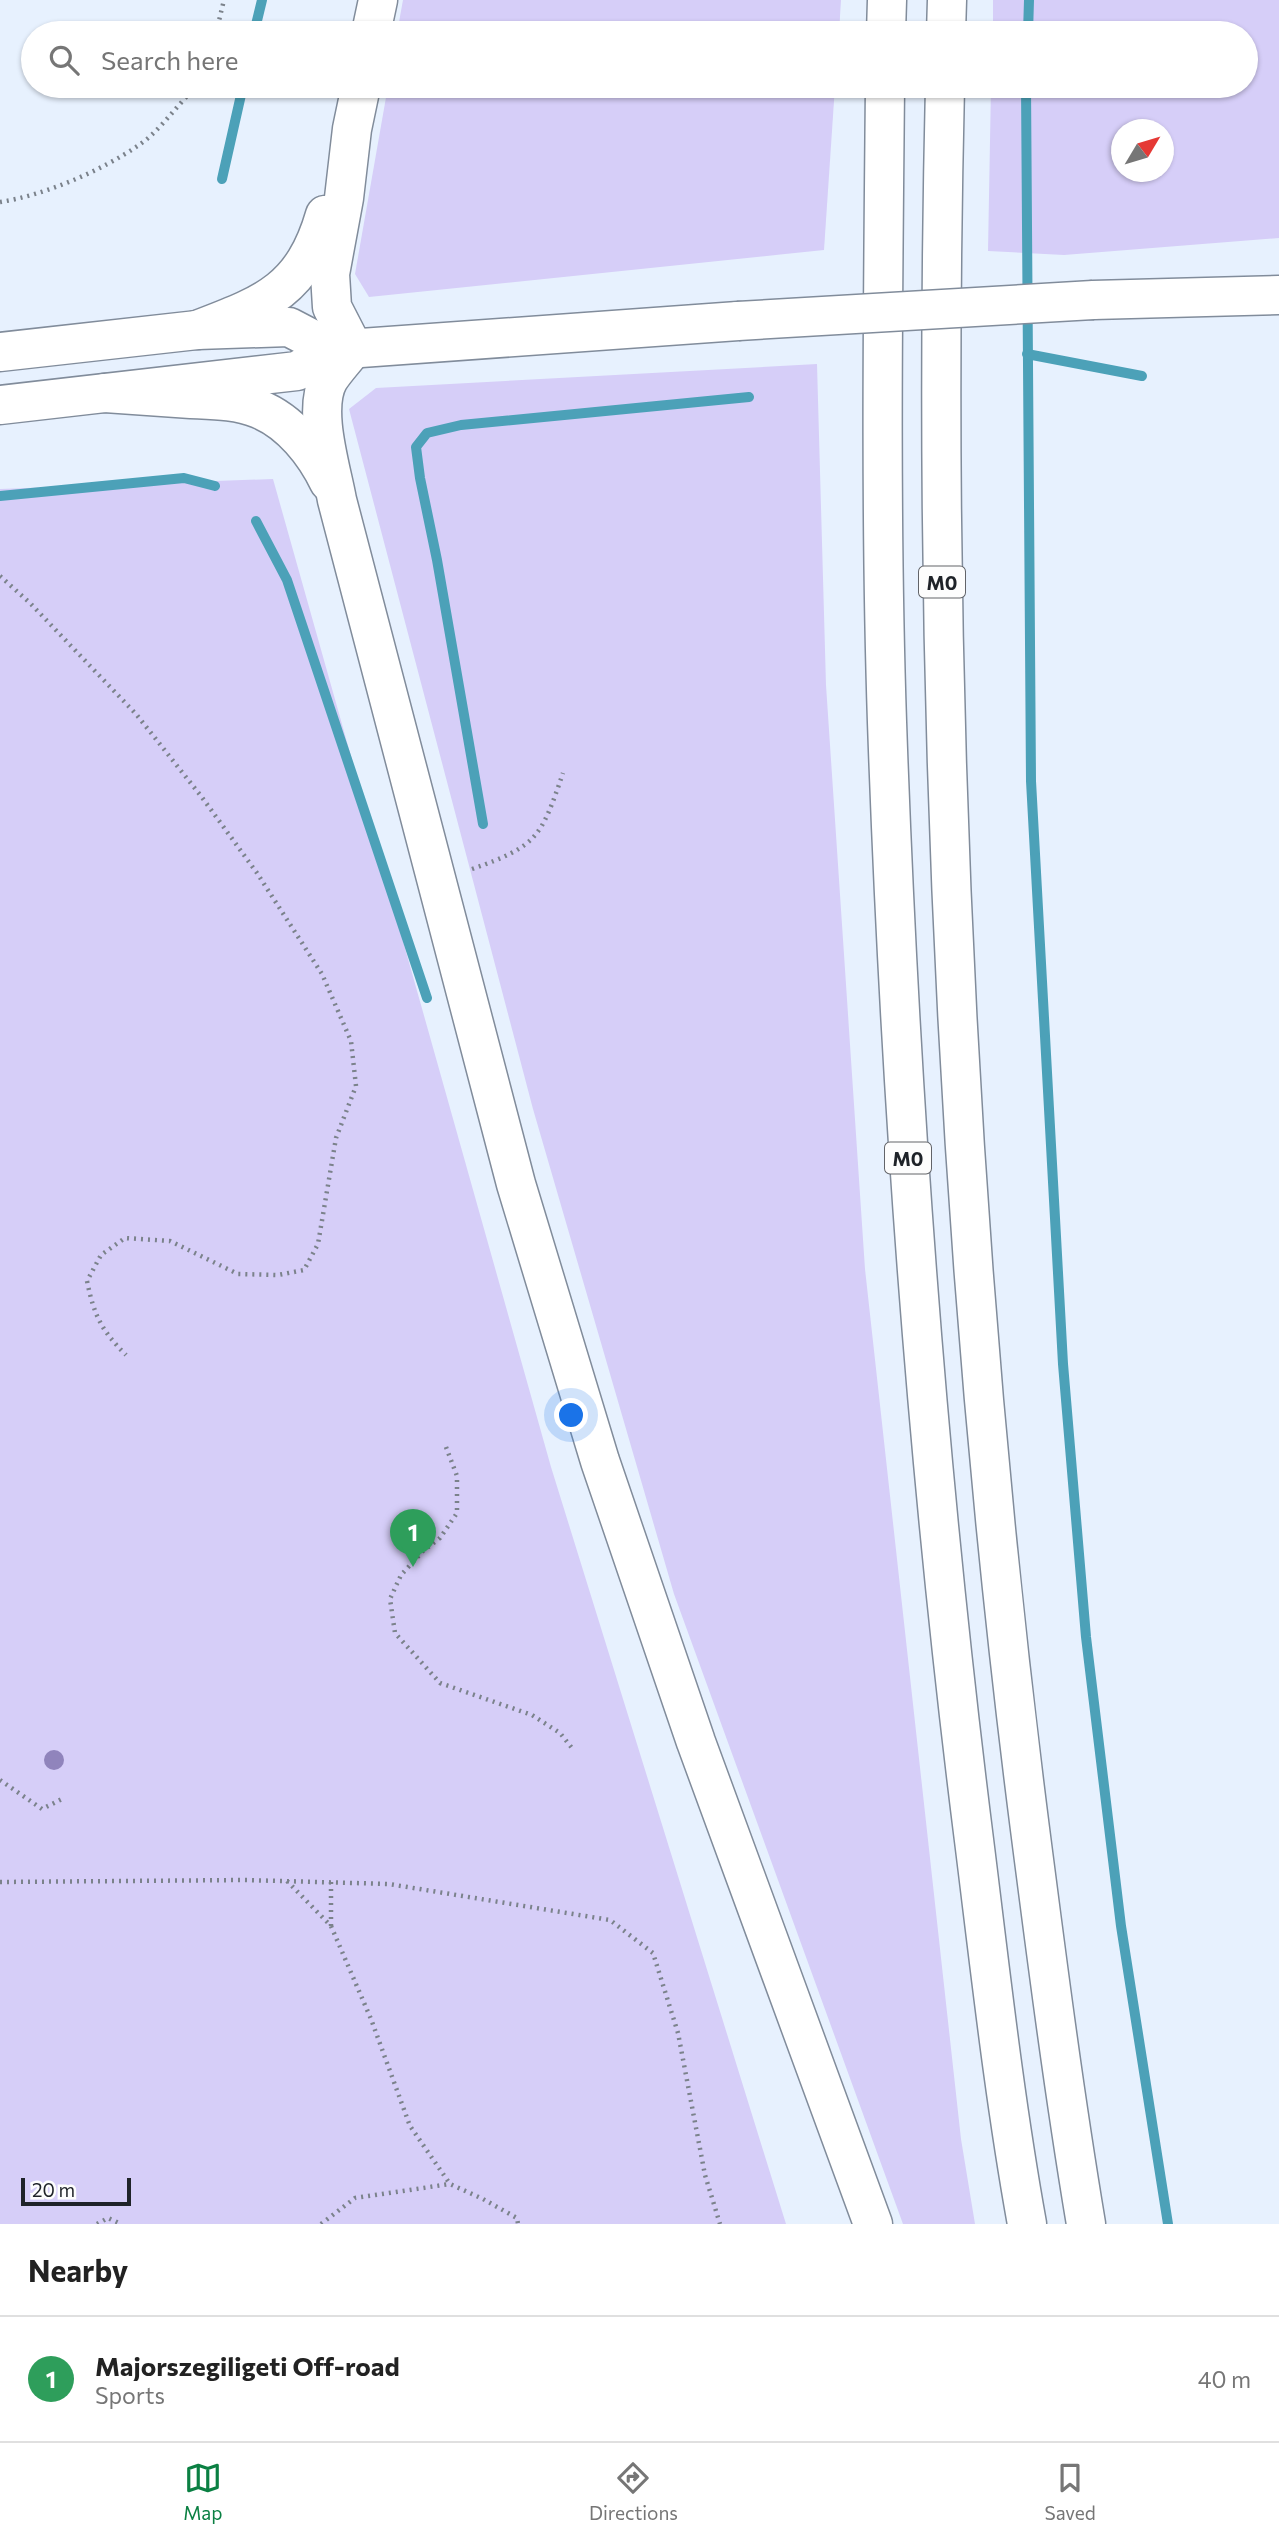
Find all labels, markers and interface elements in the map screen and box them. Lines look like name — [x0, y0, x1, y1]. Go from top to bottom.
search box — [21, 21, 1258, 98]
icon: search — [45, 41, 83, 79]
text: Search here — [101, 44, 239, 75]
north arrow — [1111, 119, 1174, 182]
road number: M0 — [919, 566, 965, 597]
road number: M0 — [885, 1142, 931, 1174]
your location — [554, 1398, 588, 1432]
pin: 1 — [390, 1509, 436, 1567]
scale bar — [21, 2175, 131, 2207]
text: 20 m — [32, 2178, 75, 2201]
text: Nearby — [28, 2251, 128, 2288]
text: Majorszegiligeti Off-road — [95, 2350, 400, 2381]
text: 1 — [46, 2365, 56, 2393]
text: 40 m — [1198, 2365, 1251, 2393]
text: Sports — [95, 2381, 165, 2409]
tab: Map — [183, 2459, 222, 2524]
tab: Directions — [589, 2459, 678, 2524]
tab: Saved — [1044, 2459, 1096, 2524]

